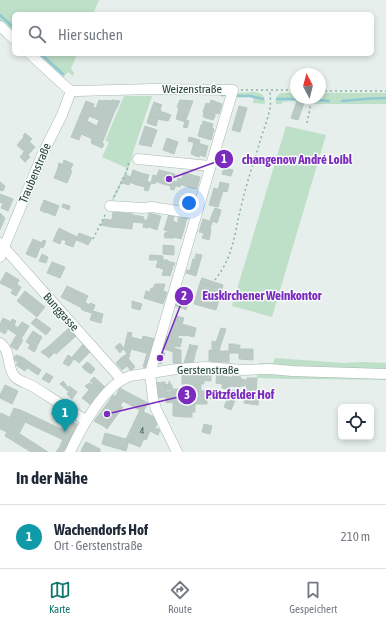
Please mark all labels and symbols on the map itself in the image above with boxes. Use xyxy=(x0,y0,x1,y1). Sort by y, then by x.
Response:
north arrow xyxy=(290,68,326,104)
street label: Weizenstraße xyxy=(162,82,222,96)
street label: Traubenstraße xyxy=(16,141,54,205)
callout: changenow André Loibl xyxy=(214,147,361,172)
text: 1 xyxy=(221,152,227,166)
text: changenow André Loibl xyxy=(242,152,353,167)
your location xyxy=(179,193,199,213)
callout: Euskirchener Weinkontor xyxy=(174,283,330,308)
text: Euskirchener Weinkontor xyxy=(202,288,323,303)
text: 2 xyxy=(181,289,187,303)
street label: Bunggasse xyxy=(40,290,82,334)
street label: Gerstenstraße xyxy=(177,363,239,377)
callout: Pützfelder Hof xyxy=(177,382,282,407)
text: Pützfelder Hof xyxy=(206,387,275,402)
text: 3 xyxy=(184,388,190,402)
pin: 1 xyxy=(52,399,78,432)
house number: 4 xyxy=(140,425,145,436)

